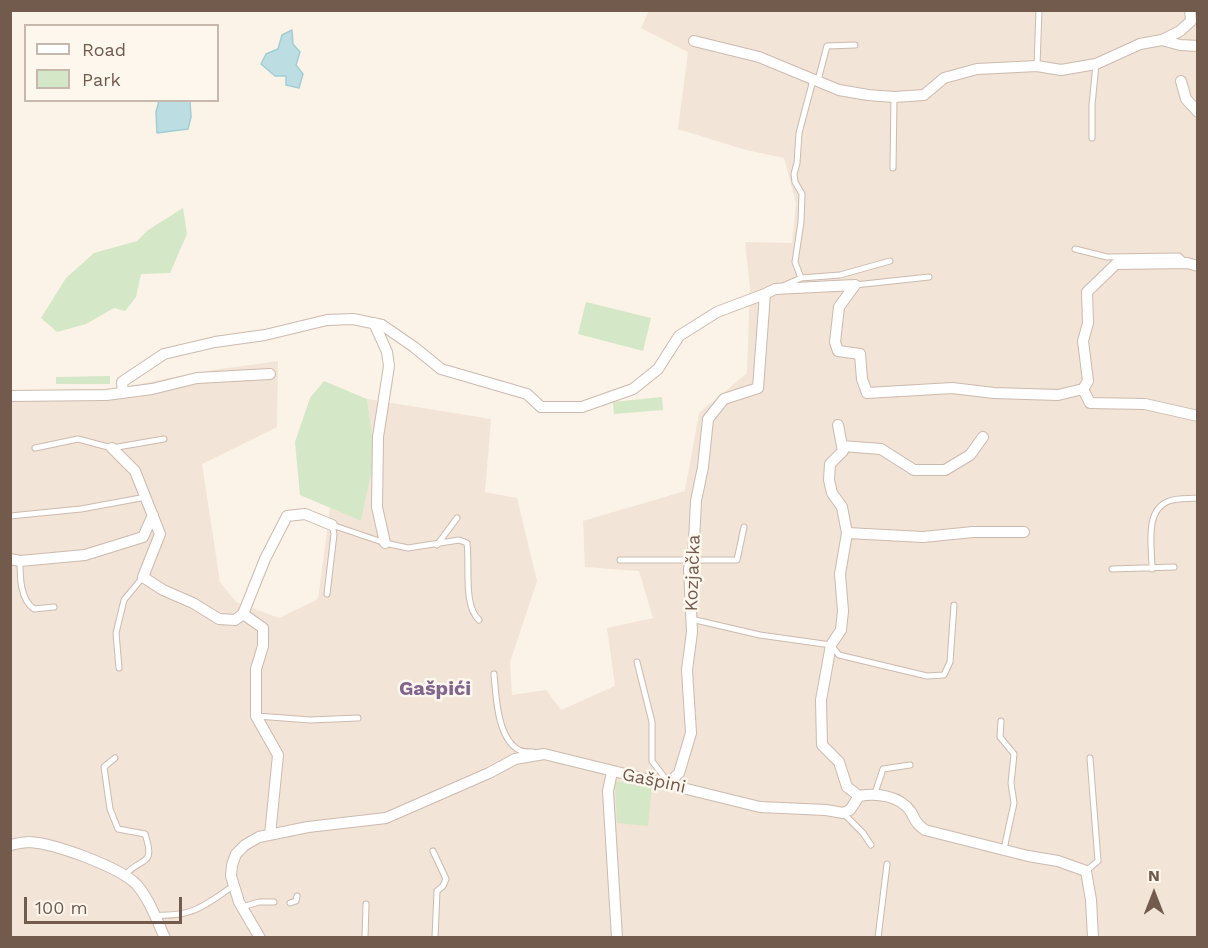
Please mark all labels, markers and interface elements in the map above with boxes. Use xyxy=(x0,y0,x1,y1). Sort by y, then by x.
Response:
legend xyxy=(24,24,219,102)
text: Road xyxy=(82,39,126,60)
text: Park xyxy=(82,69,121,90)
street label: Kozjačka xyxy=(681,534,705,612)
district label: Gašpići xyxy=(399,677,471,701)
street label: Gašpini xyxy=(620,764,688,798)
north arrow xyxy=(1124,864,1184,924)
text: N xyxy=(1148,866,1160,885)
scale bar xyxy=(27,885,184,923)
text: 100 m xyxy=(35,897,88,918)

